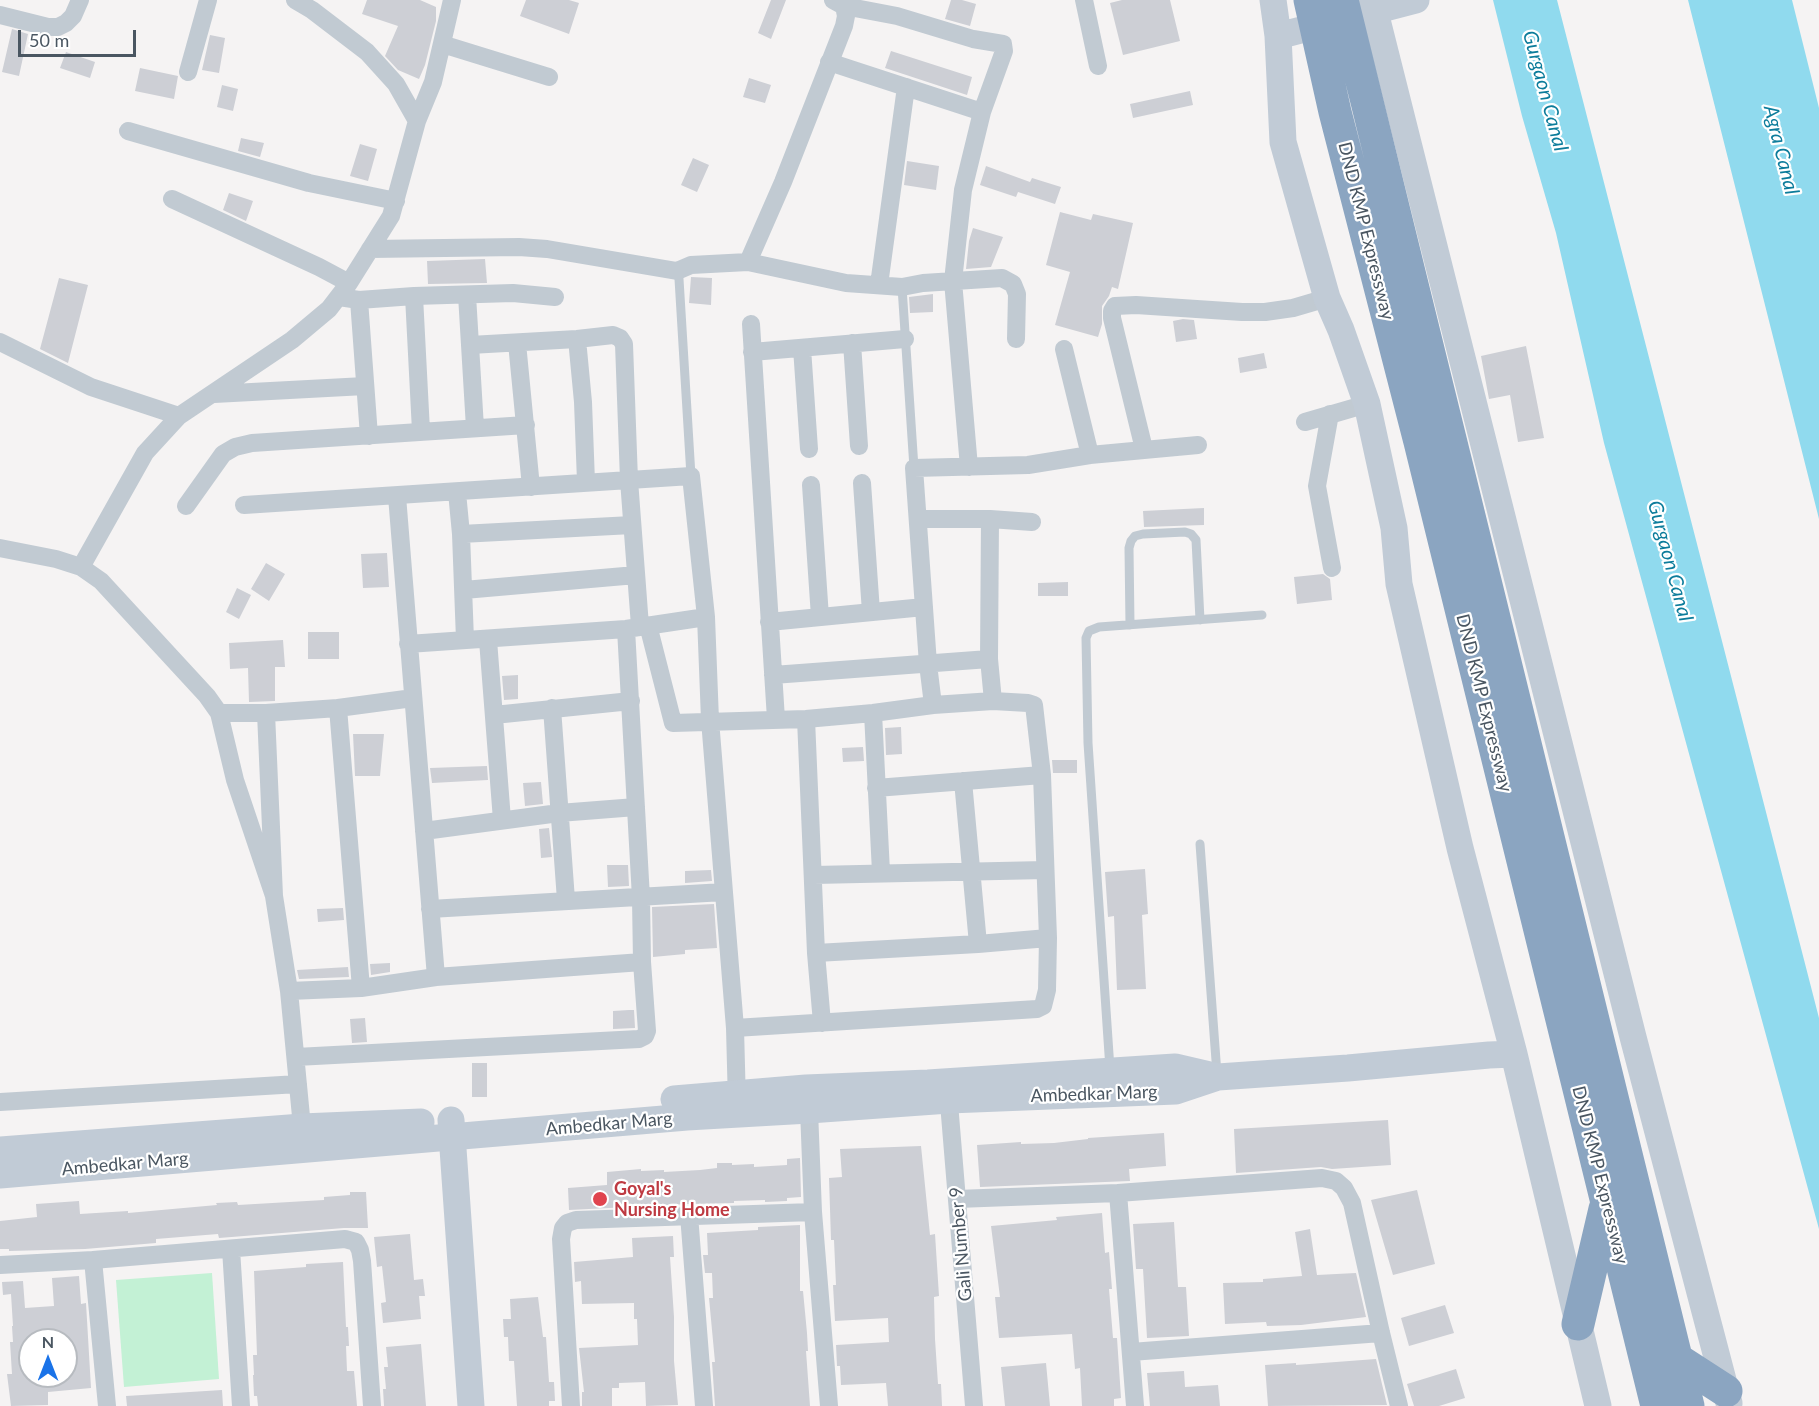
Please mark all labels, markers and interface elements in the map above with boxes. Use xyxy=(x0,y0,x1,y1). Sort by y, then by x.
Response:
scale bar xyxy=(21,18,140,56)
water label: Gurgaon Canal xyxy=(1517,28,1573,154)
text: 50 m xyxy=(29,29,69,51)
water label: Agra Canal xyxy=(1758,103,1804,197)
street label: DND KMP Expressway xyxy=(1333,140,1399,322)
water label: Gurgaon Canal xyxy=(1642,498,1698,624)
street label: DND KMP Expressway xyxy=(1451,612,1517,794)
street label: Ambedkar Marg xyxy=(1030,1081,1158,1107)
street label: DND KMP Expressway xyxy=(1567,1084,1633,1266)
street label: Ambedkar Marg xyxy=(545,1108,673,1140)
street label: Ambedkar Marg xyxy=(61,1148,189,1180)
place label: Goyal's Nursing Home xyxy=(614,1178,730,1220)
street label: Gali Number 9 xyxy=(945,1186,977,1302)
marker: Goyal's Nursing Home xyxy=(591,1190,609,1208)
north arrow xyxy=(18,1328,78,1388)
text: N xyxy=(42,1332,54,1351)

